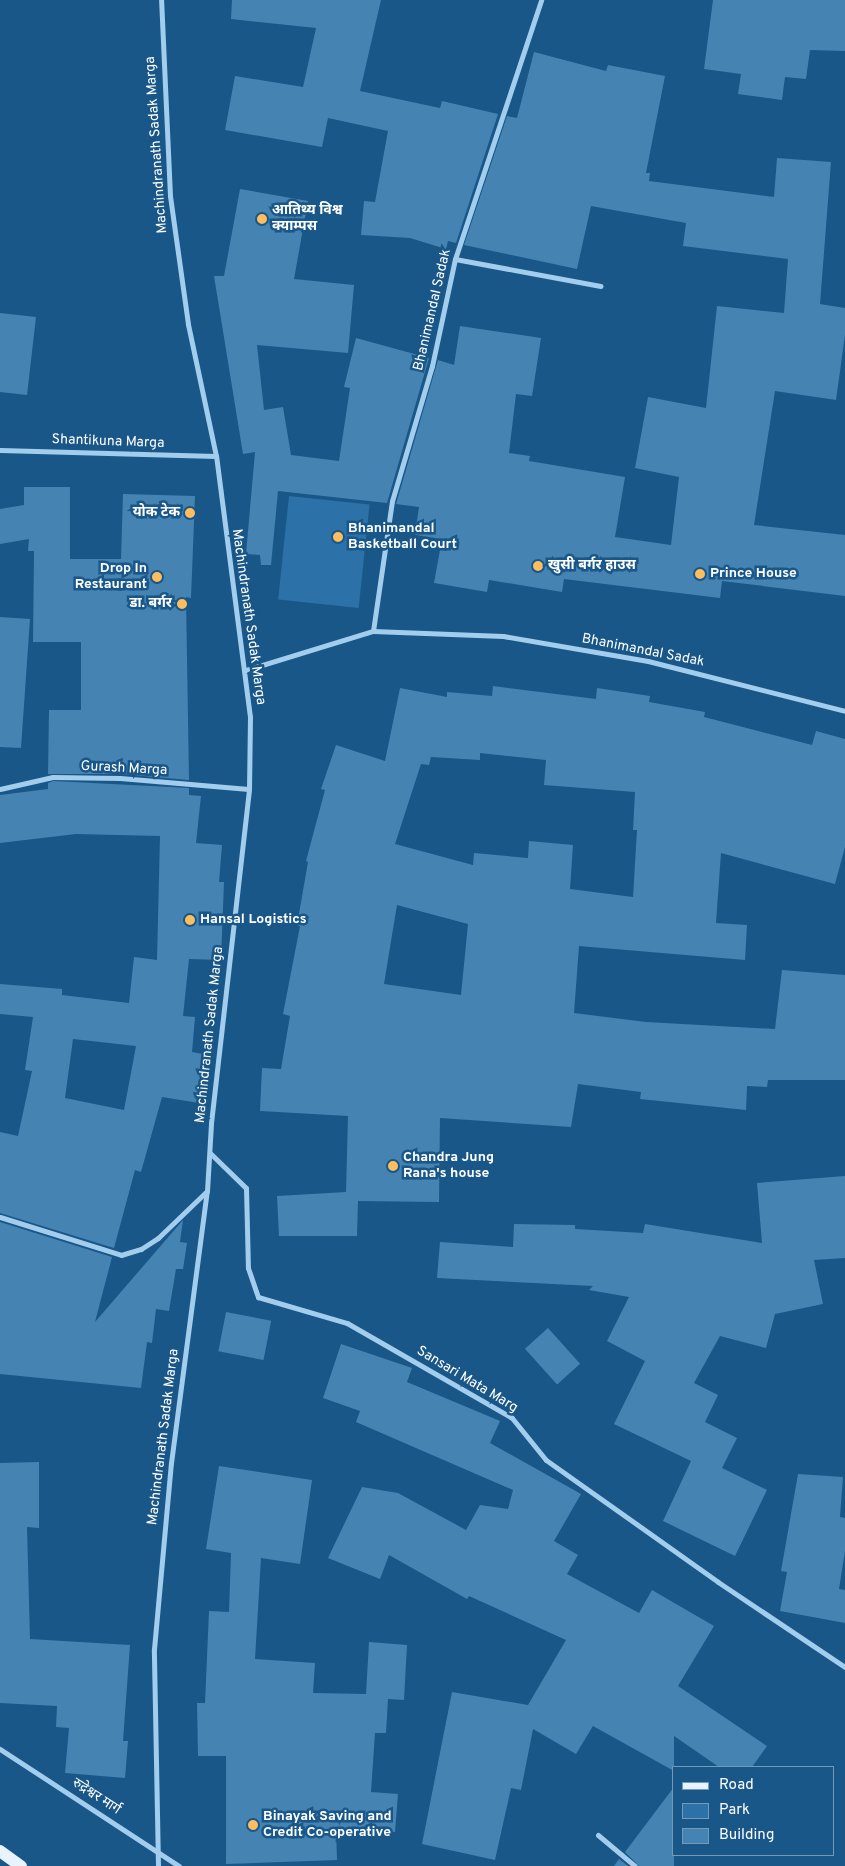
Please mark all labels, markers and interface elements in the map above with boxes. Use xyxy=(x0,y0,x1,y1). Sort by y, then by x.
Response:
street label: Machindranath Sadak Marga xyxy=(142,56,172,234)
place label: आतिथ्य विश्व क्याम्पस xyxy=(272,203,343,236)
marker: आतिथ्य विश्व क्याम्पस xyxy=(256,213,268,225)
street label: Bhanimandal Sadak xyxy=(411,247,455,373)
street label: Shantikuna Marga xyxy=(51,432,165,452)
place label: योक टेक xyxy=(133,505,180,521)
marker: योक टेक xyxy=(184,507,196,519)
place label: Bhanimandal Basketball Court xyxy=(348,521,457,554)
street label: Machindranath Sadak Marga xyxy=(227,528,269,706)
marker: Bhanimandal Basketball Court xyxy=(332,531,344,543)
place label: खुसी बर्गर हाउस xyxy=(548,558,636,574)
marker: खुसी बर्गर हाउस xyxy=(532,560,544,572)
place label: Drop In Restaurant xyxy=(75,561,147,594)
place label: Prince House xyxy=(710,566,797,582)
marker: Prince House xyxy=(694,568,706,580)
marker: Drop In Restaurant xyxy=(151,571,163,583)
place label: डा. बर्गर xyxy=(130,596,172,612)
marker: डा. बर्गर xyxy=(176,598,188,610)
street label: Bhanimandal Sadak xyxy=(580,631,706,671)
street label: Gurash Marga xyxy=(80,758,168,780)
place label: Hansal Logistics xyxy=(200,912,307,928)
marker: Hansal Logistics xyxy=(184,914,196,926)
street label: Machindranath Sadak Marga xyxy=(192,946,228,1124)
place label: Chandra Jung Rana's house xyxy=(403,1150,494,1182)
marker: Chandra Jung Rana's house xyxy=(387,1160,399,1172)
street label: Sansari Mata Marg xyxy=(413,1343,521,1417)
street label: Machindranath Sadak Marga xyxy=(145,1348,183,1526)
legend xyxy=(672,1766,835,1856)
street label: रुद्रेश्वर मार्ग xyxy=(69,1775,123,1819)
text: Road xyxy=(719,1776,754,1795)
text: Park xyxy=(719,1801,750,1820)
place label: Binayak Saving and Credit Co-operative xyxy=(263,1809,392,1841)
marker: Binayak Saving and Credit Co-operative xyxy=(247,1819,259,1831)
text: Building xyxy=(719,1826,774,1845)

